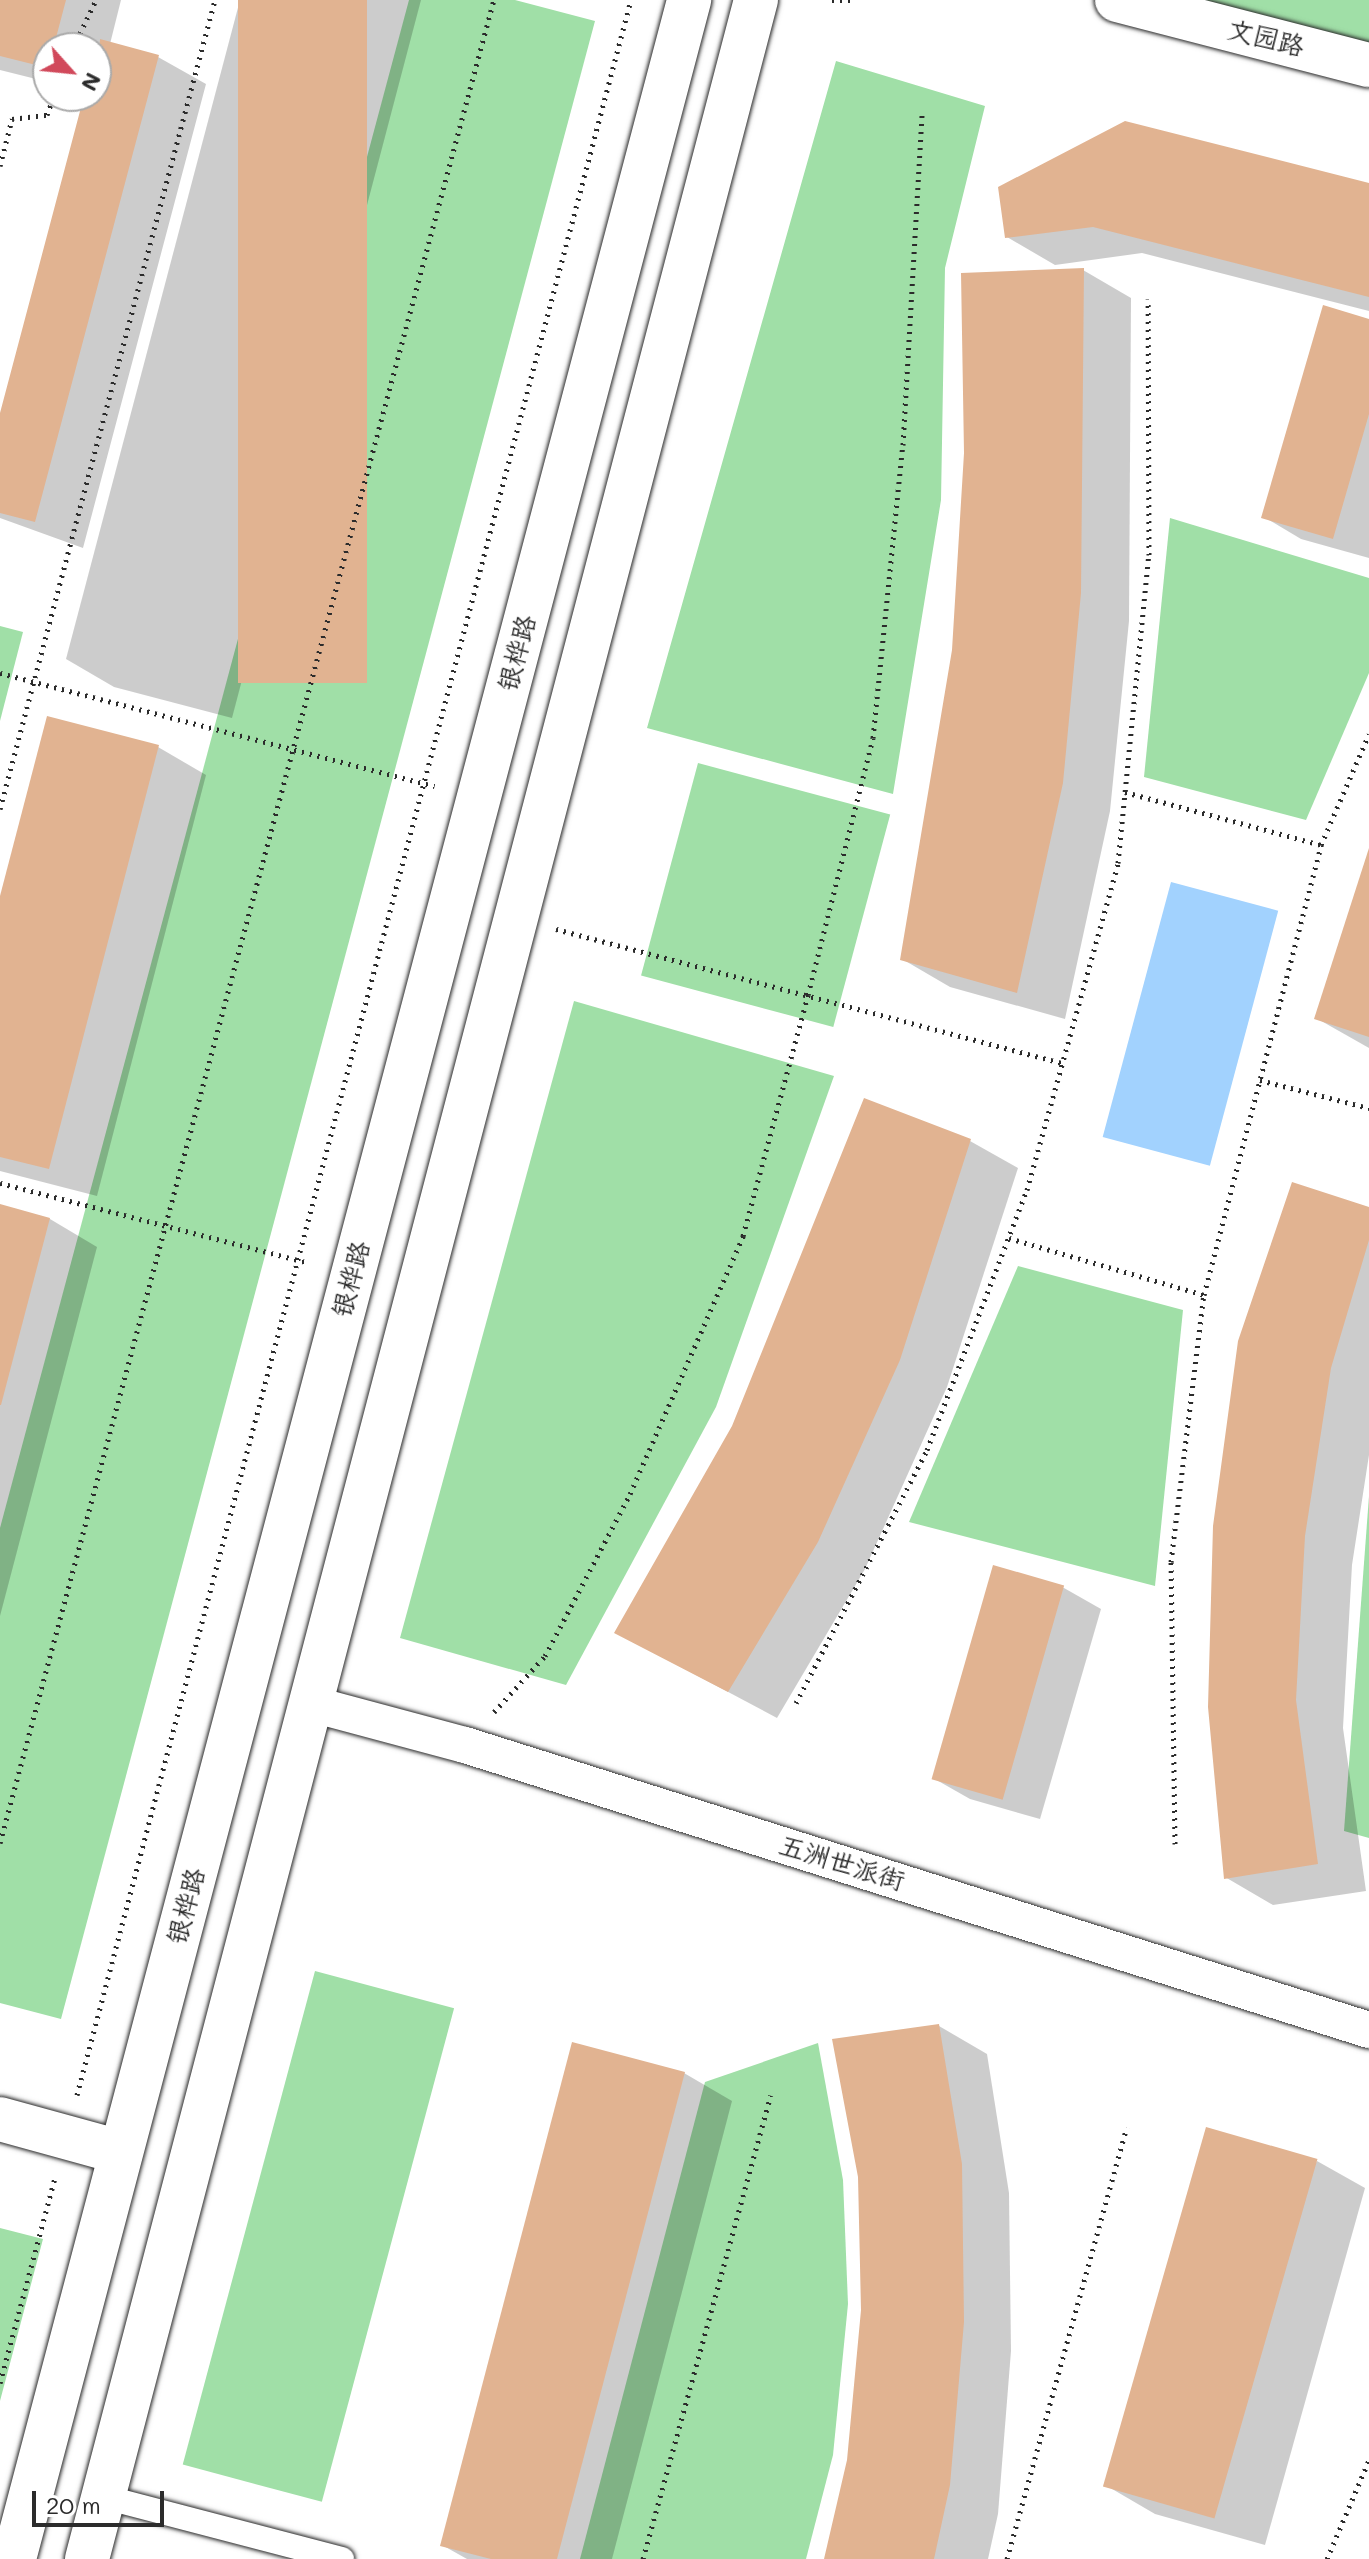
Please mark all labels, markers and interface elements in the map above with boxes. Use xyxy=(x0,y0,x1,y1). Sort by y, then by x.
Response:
street label: 文园路 xyxy=(1224,13,1308,63)
north arrow xyxy=(32,32,112,112)
text: N xyxy=(75,68,109,96)
street label: 银桦路 xyxy=(492,611,542,695)
street label: 银桦路 xyxy=(326,1237,376,1321)
street label: 五洲世派街 xyxy=(775,1829,909,1897)
street label: 银桦路 xyxy=(161,1864,211,1948)
scale bar xyxy=(36,2475,168,2525)
text: 20 m xyxy=(46,2489,101,2520)

